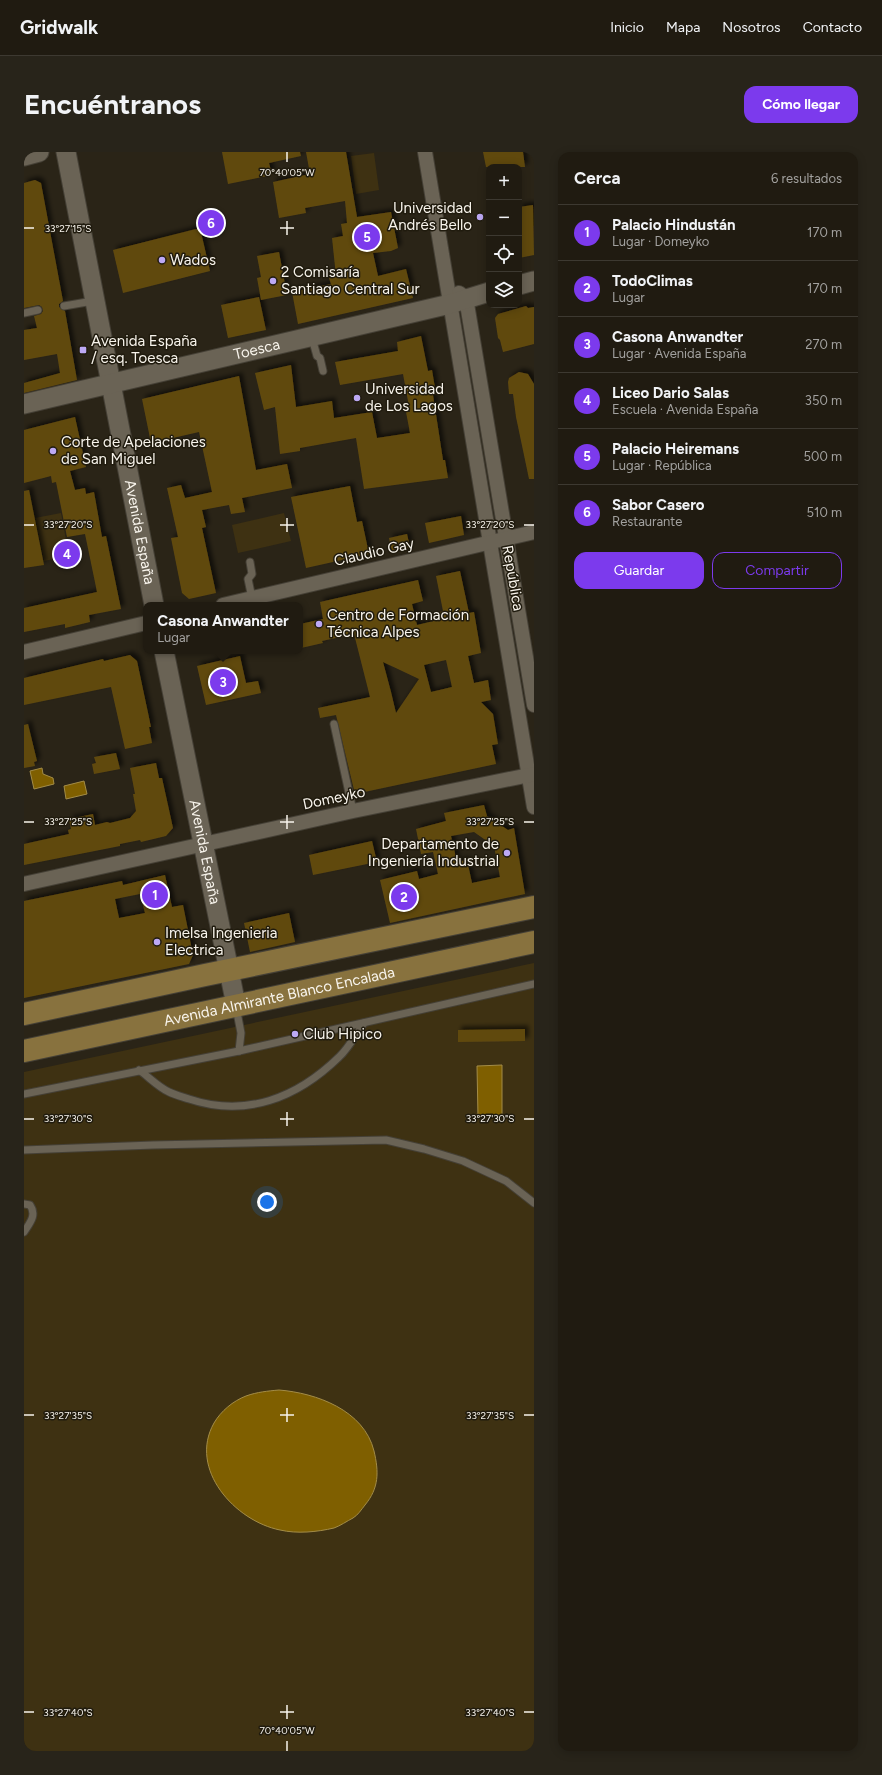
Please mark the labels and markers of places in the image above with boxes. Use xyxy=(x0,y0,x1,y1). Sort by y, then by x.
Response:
place label: Universidad Andrés Bello xyxy=(388,199,472,234)
pin: 6 xyxy=(198,208,224,238)
marker: Universidad Andrés Bello xyxy=(475,212,485,222)
pin: 5 xyxy=(354,222,380,252)
place label: Wados xyxy=(170,251,216,269)
marker: Wados xyxy=(157,255,167,265)
place label: 2 Comisaría Santiago Central Sur xyxy=(281,263,420,298)
marker: 2 Comisaría Santiago Central Sur xyxy=(268,276,278,286)
place label: Avenida España / esq. Toesca xyxy=(91,332,197,367)
marker: Avenida España / esq. Toesca xyxy=(78,345,88,355)
place label: Universidad de Los Lagos xyxy=(365,380,453,415)
marker: Universidad de Los Lagos xyxy=(352,393,362,403)
place label: Corte de Apelaciones de San Miguel xyxy=(61,433,206,468)
marker: Corte de Apelaciones de San Miguel xyxy=(48,446,58,456)
pin: 4 xyxy=(54,539,80,569)
place label: Centro de Formación Técnica Alpes xyxy=(327,606,469,641)
marker: Centro de Formación Técnica Alpes xyxy=(314,619,324,629)
pin: 3 xyxy=(210,667,236,697)
place label: Departamento de Ingeniería Industrial xyxy=(368,835,499,870)
marker: Departamento de Ingeniería Industrial xyxy=(502,848,512,858)
pin: 1 xyxy=(142,880,168,910)
pin: 2 xyxy=(391,882,417,912)
place label: Imelsa Ingenieria Electrica xyxy=(165,924,277,959)
marker: Imelsa Ingenieria Electrica xyxy=(152,937,162,947)
place label: Club Hipico xyxy=(303,1025,382,1043)
marker: Club Hipico xyxy=(290,1029,300,1039)

